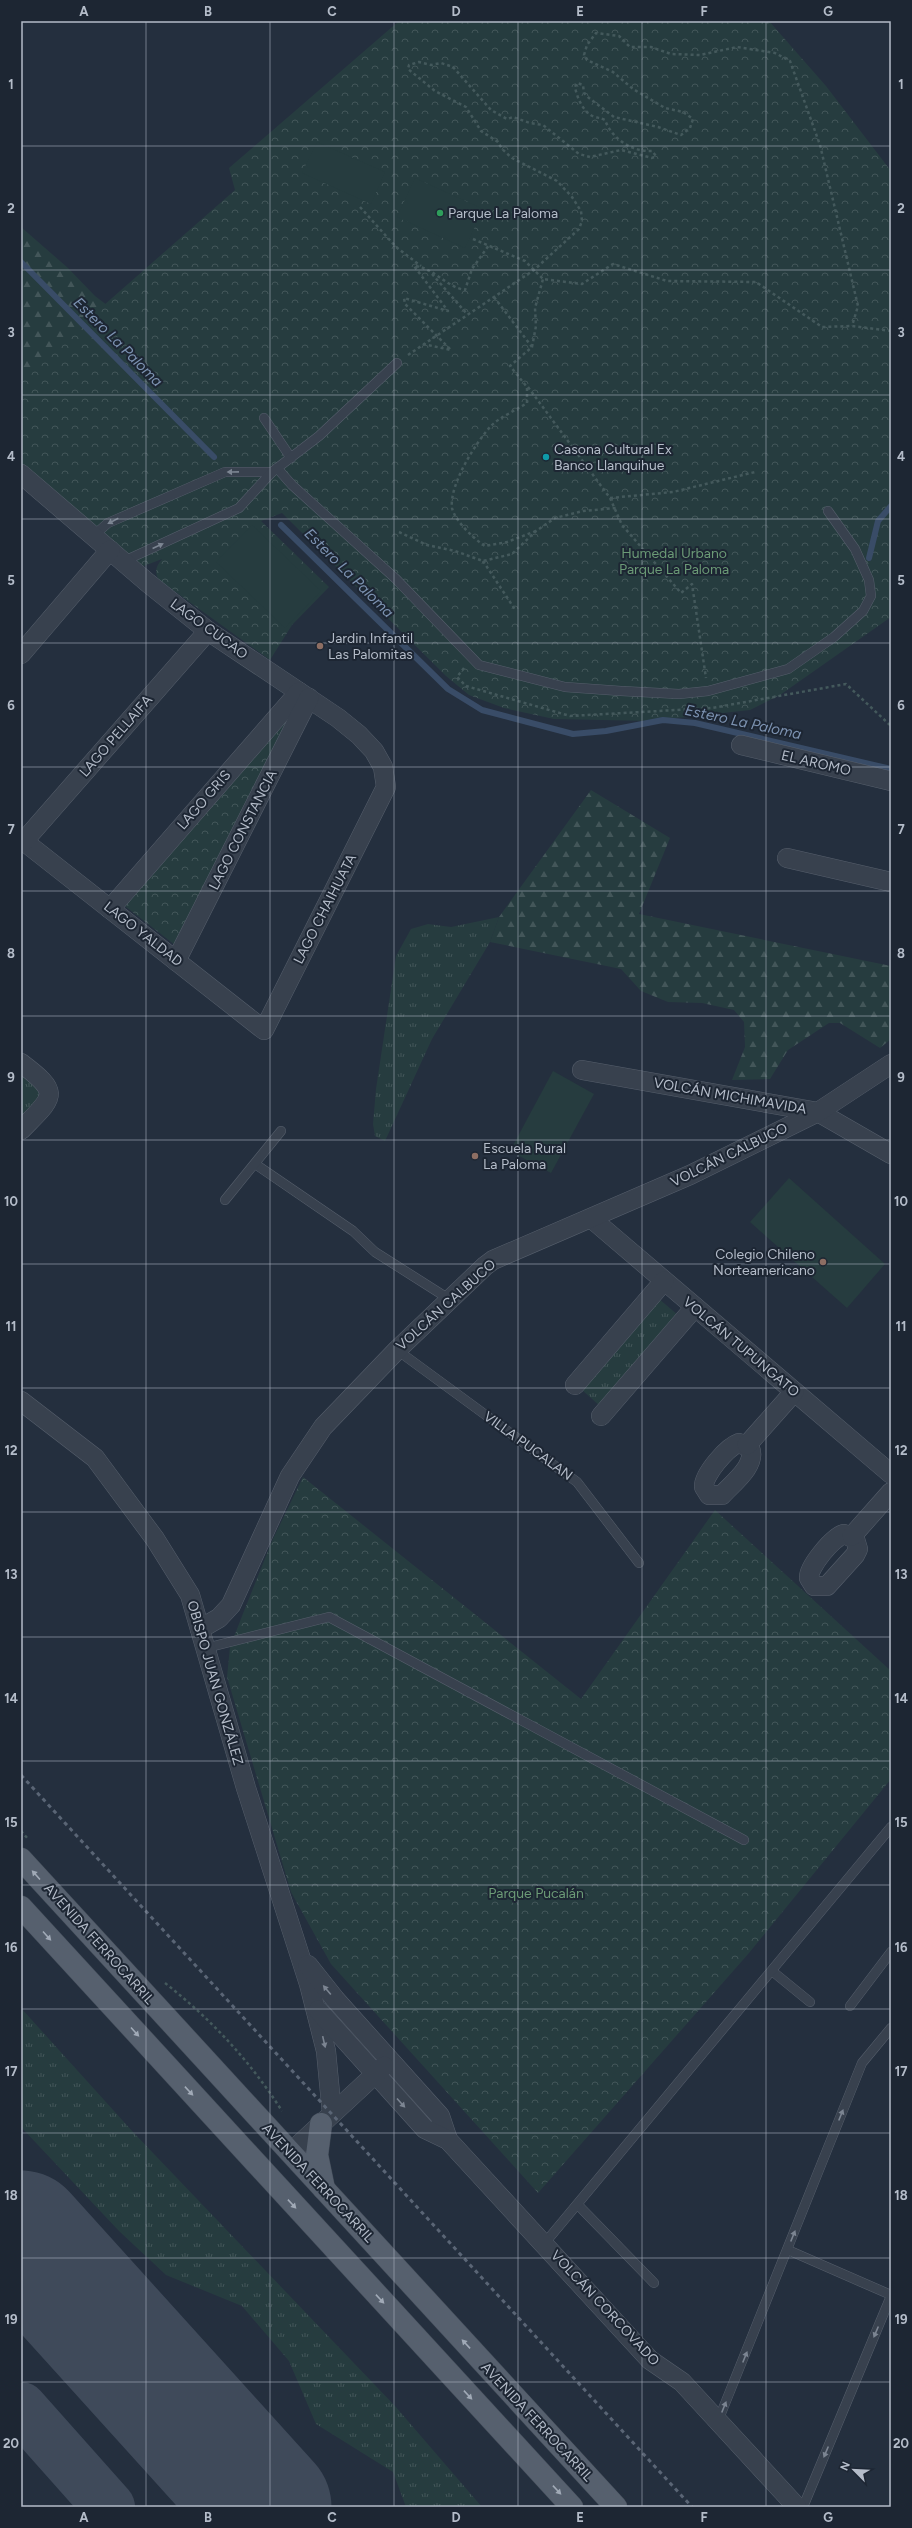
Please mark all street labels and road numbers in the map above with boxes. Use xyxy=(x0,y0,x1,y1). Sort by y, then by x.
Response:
street label: LAGO CUCAO xyxy=(167,595,251,663)
street label: LAGO PELLAIFA xyxy=(76,691,156,780)
street label: EL AROMO xyxy=(780,747,853,779)
street label: LAGO GRIS xyxy=(174,767,234,833)
street label: LAGO CONSTANCIA xyxy=(205,767,281,893)
street label: LAGO CHAIHUATA xyxy=(290,851,360,967)
street label: LAGO YALDAD xyxy=(100,898,186,970)
street label: VOLCÁN MICHIMAVIDA xyxy=(652,1074,808,1118)
street label: VOLCÁN CALBUCO xyxy=(668,1119,790,1191)
street label: VOLCÁN CALBUCO xyxy=(393,1256,499,1354)
street label: VOLCÁN TUPUNGATO xyxy=(679,1293,803,1401)
street label: VILLA PUCALAN xyxy=(480,1408,576,1484)
street label: OBISPO JUAN GONZÁLEZ xyxy=(183,1599,247,1767)
street label: AVENIDA FERROCARRIL xyxy=(40,1880,158,2008)
street label: AVENIDA FERROCARRIL xyxy=(258,2120,378,2247)
street label: VOLCÁN CORCOVADO xyxy=(547,2247,663,2369)
street label: AVENIDA FERROCARRIL xyxy=(477,2359,597,2486)

